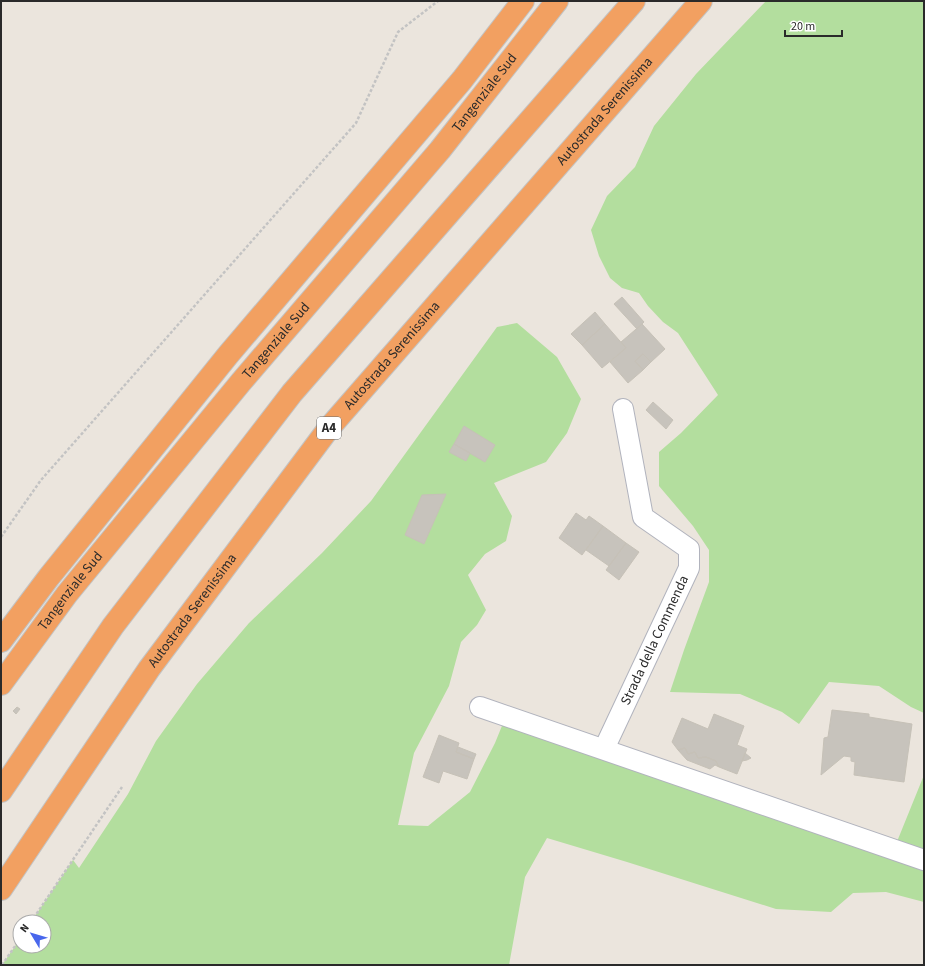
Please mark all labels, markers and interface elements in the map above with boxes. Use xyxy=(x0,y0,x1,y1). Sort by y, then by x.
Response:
scale bar xyxy=(785,12,842,38)
text: 20 m xyxy=(791,18,815,35)
street label: Tangenziale Sud xyxy=(447,49,522,137)
street label: Autostrada Serenissima xyxy=(552,53,658,170)
street label: Autostrada Serenissima xyxy=(339,297,445,414)
street label: Tangenziale Sud xyxy=(238,298,315,384)
road number: A4 xyxy=(317,417,341,439)
street label: Tangenziale Sud xyxy=(33,547,108,635)
street label: Autostrada Serenissima xyxy=(143,549,242,672)
street label: Strada della Commenda xyxy=(616,572,694,709)
north arrow xyxy=(12,914,52,954)
text: N xyxy=(16,921,33,936)

